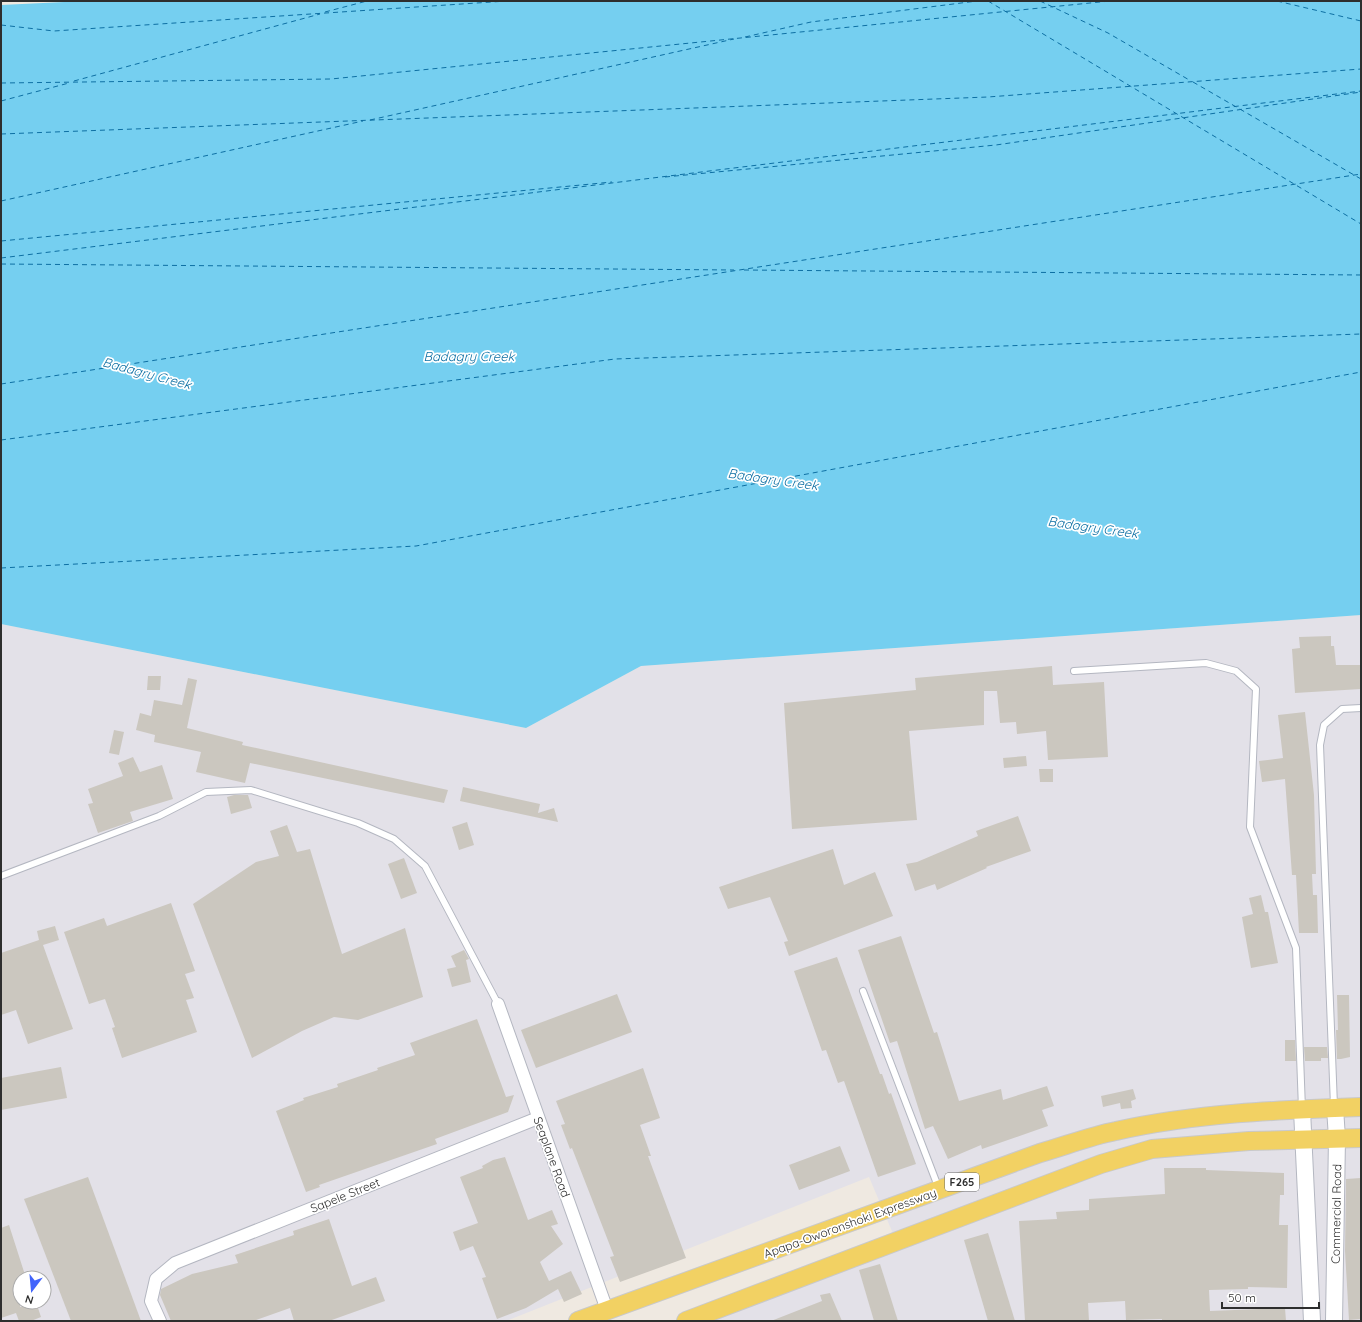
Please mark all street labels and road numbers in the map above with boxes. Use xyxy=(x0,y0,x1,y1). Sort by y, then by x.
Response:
street label: Seaplane Road xyxy=(530,1115,574,1199)
street label: Commercial Road xyxy=(1328,1164,1344,1264)
road number: F265 xyxy=(945,1173,979,1191)
street label: Sapele Street xyxy=(308,1174,382,1216)
street label: Apapa-Oworonshoki Expressway xyxy=(761,1185,939,1261)

